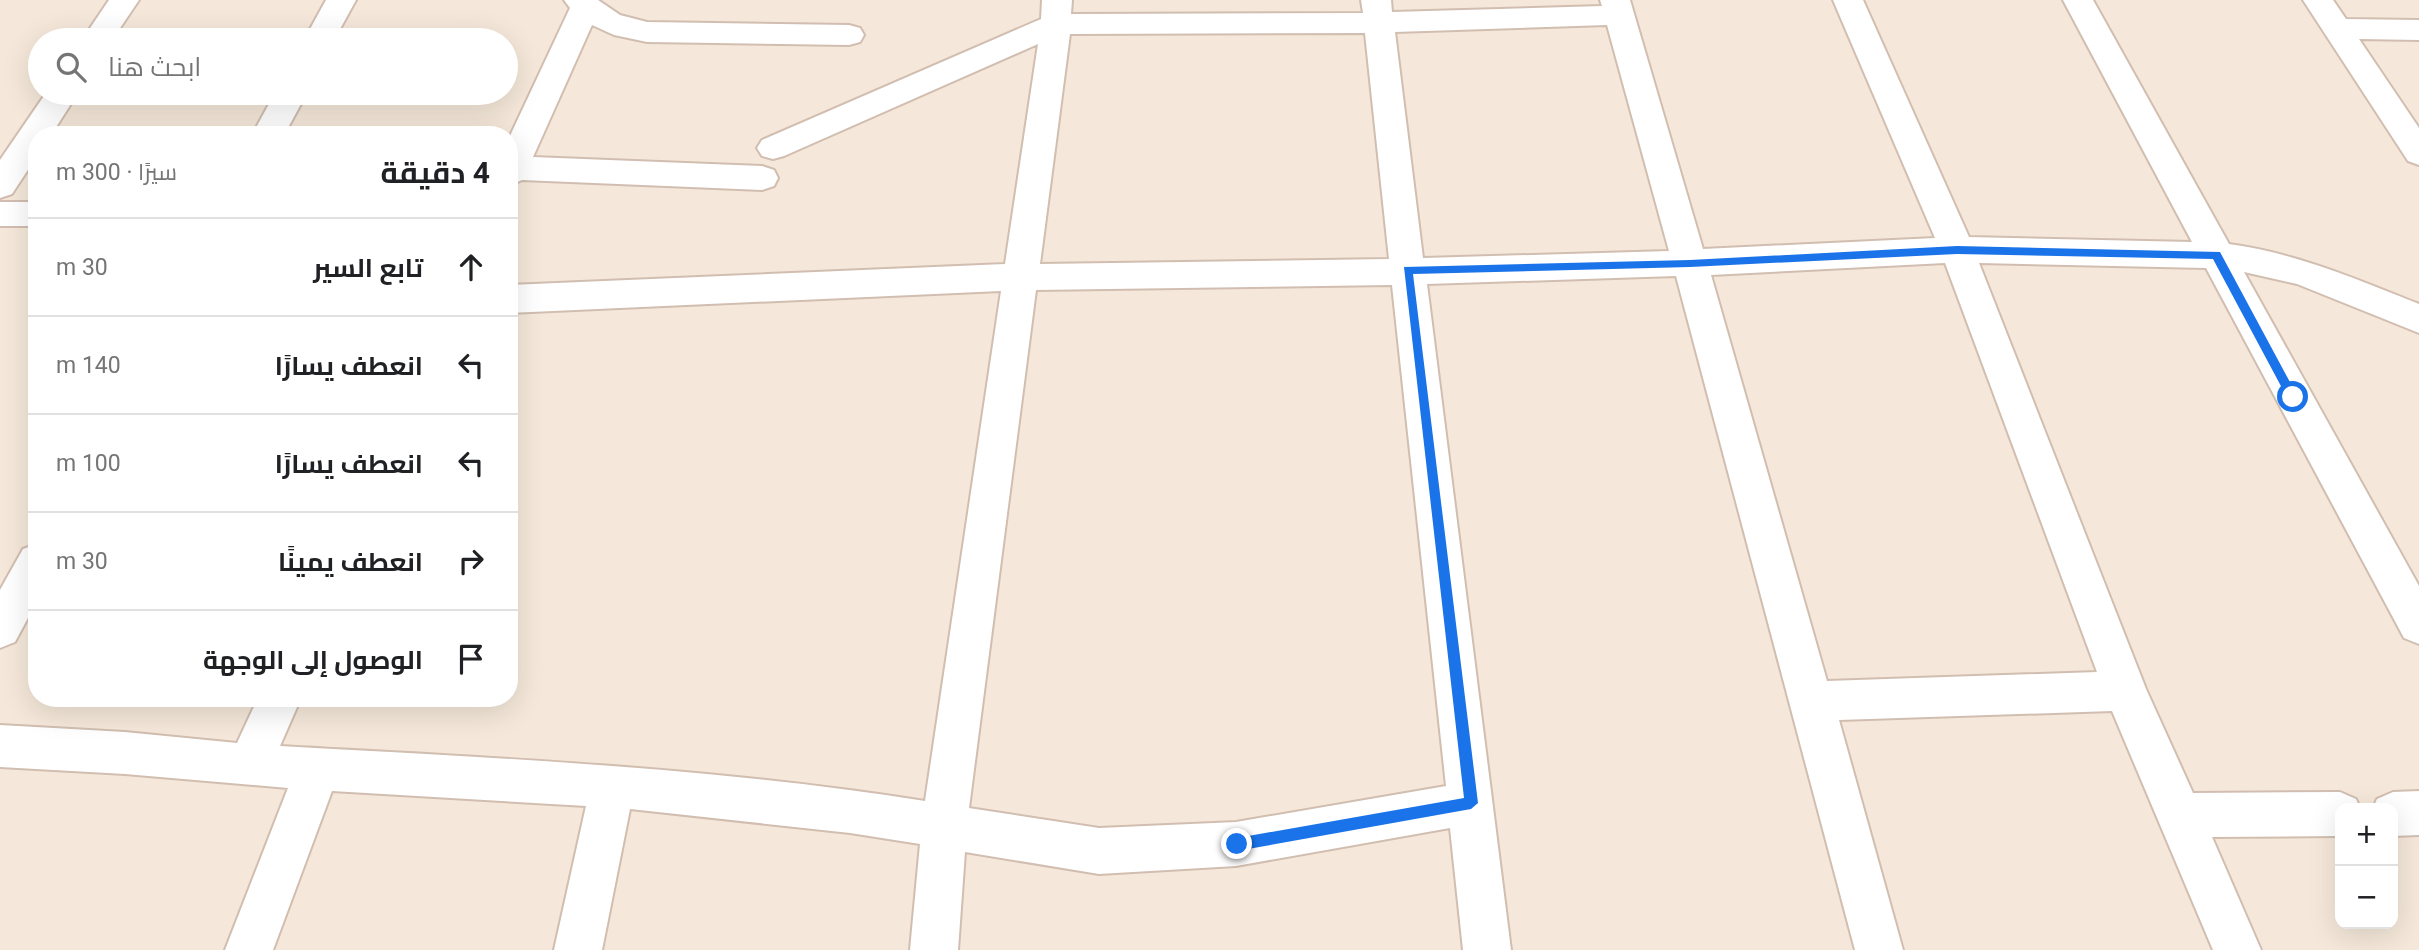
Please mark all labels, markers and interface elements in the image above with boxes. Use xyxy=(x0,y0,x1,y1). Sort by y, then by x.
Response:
search box xyxy=(28,28,518,105)
icon: search xyxy=(52,48,90,86)
text: ابحث هنا xyxy=(108,52,201,82)
text: 4 دقيقة xyxy=(381,155,490,190)
text: سيرًا · 300 m xyxy=(56,159,177,186)
icon: ahead xyxy=(452,248,490,286)
text: تابع السير xyxy=(313,253,423,283)
text: 30 m xyxy=(56,254,108,281)
icon: left xyxy=(452,346,490,384)
text: انعطف يسارًا xyxy=(275,351,423,381)
text: 140 m xyxy=(56,352,121,379)
route start xyxy=(2277,381,2308,412)
icon: left xyxy=(452,444,490,482)
text: انعطف يسارًا xyxy=(275,449,423,479)
text: 100 m xyxy=(56,450,121,477)
icon: right xyxy=(452,542,490,580)
text: انعطف يمينًا xyxy=(278,547,423,577)
text: 30 m xyxy=(56,548,108,575)
icon: arrive xyxy=(452,640,490,678)
text: الوصول إلى الوجهة xyxy=(203,645,423,675)
map controls xyxy=(2335,803,2398,929)
button: + xyxy=(2335,803,2398,866)
route end xyxy=(1221,828,1252,859)
button: − xyxy=(2335,866,2398,929)

